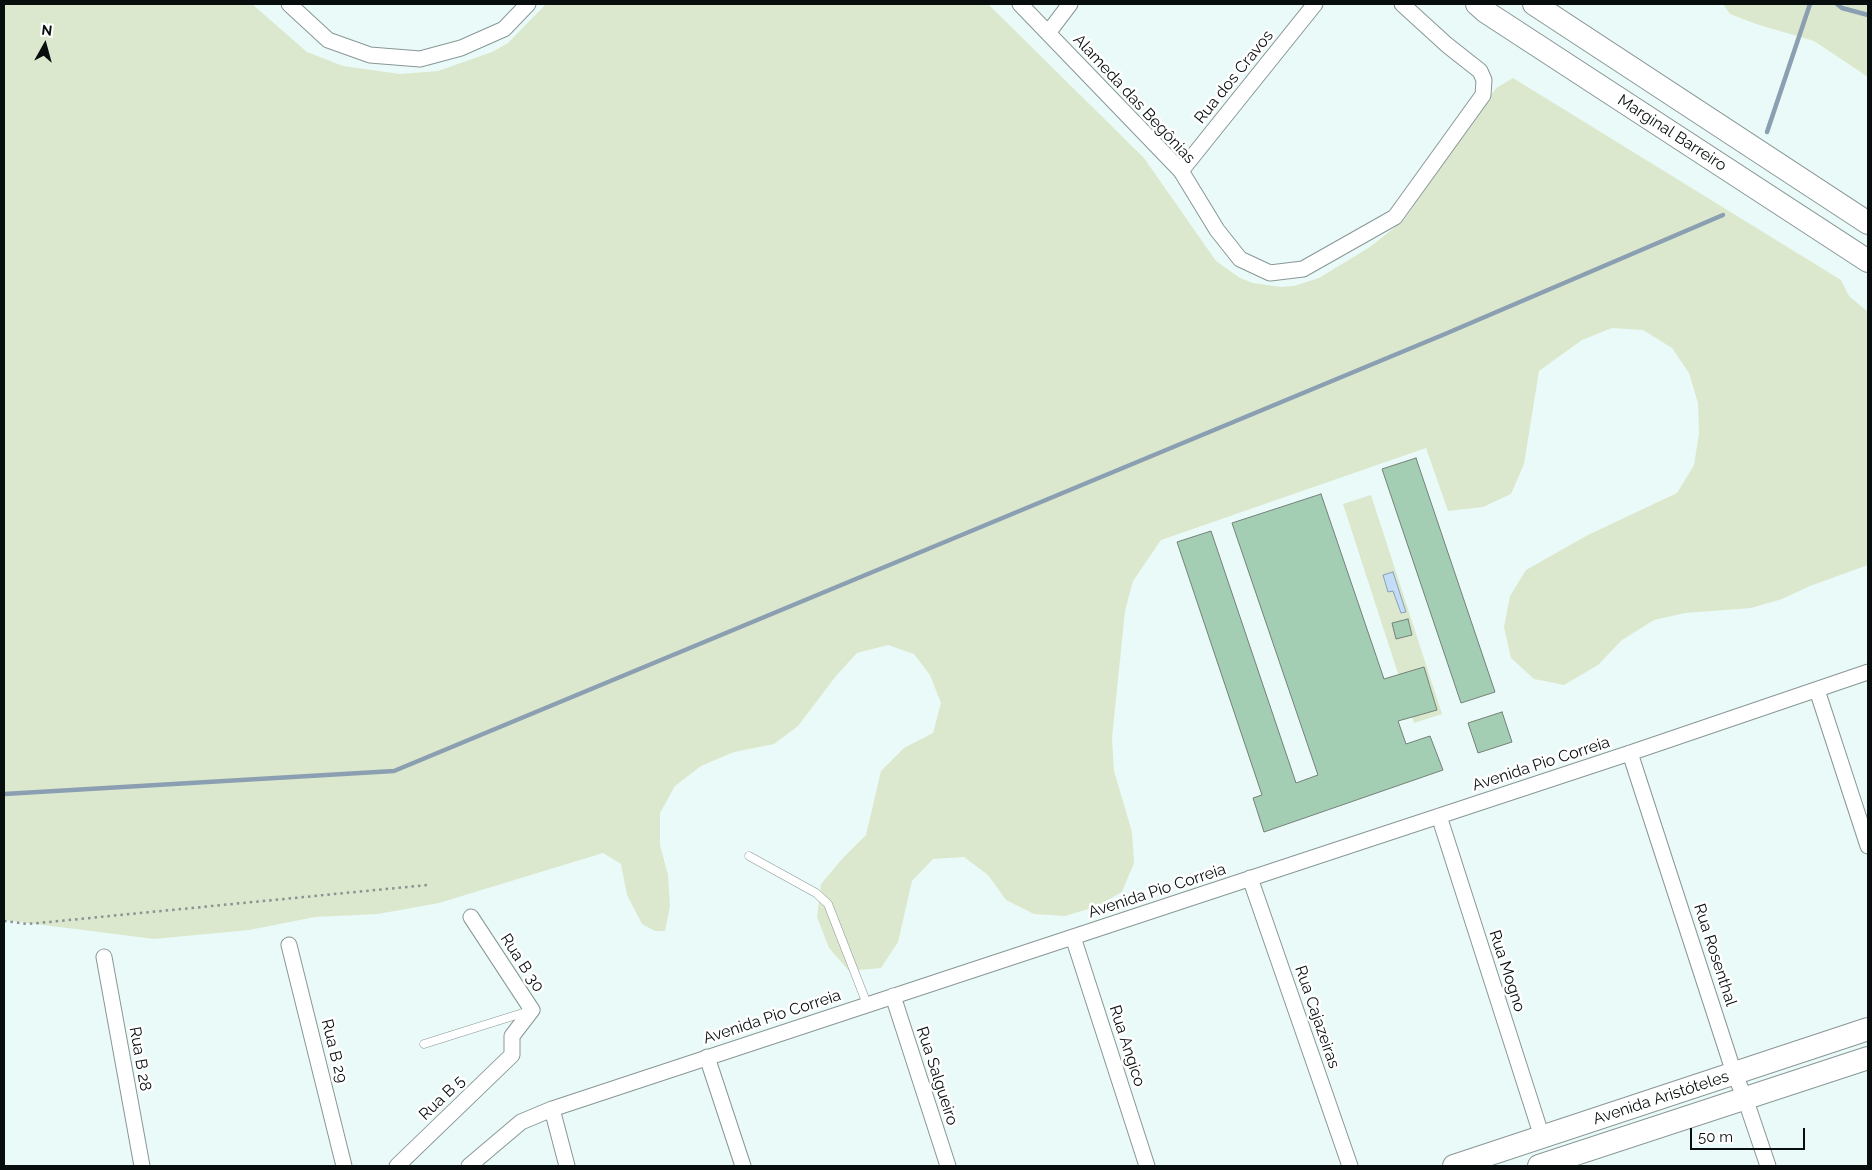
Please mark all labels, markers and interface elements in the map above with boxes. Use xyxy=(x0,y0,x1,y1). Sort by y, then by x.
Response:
north arrow xyxy=(20,20,70,70)
text: N xyxy=(41,22,53,39)
street label: Rua dos Cravos xyxy=(1191,26,1277,128)
street label: Alameda das Begônias xyxy=(1069,30,1199,168)
street label: Marginal Barreiro xyxy=(1614,91,1730,175)
street label: Avenida Pio Correia xyxy=(1470,733,1612,795)
street label: Avenida Pio Correia xyxy=(1086,860,1228,922)
street label: Rua Rosenthal xyxy=(1689,901,1741,1009)
street label: Rua Mogno xyxy=(1485,928,1529,1014)
street label: Rua B 30 xyxy=(496,930,548,996)
street label: Rua Cajazeiras xyxy=(1290,963,1344,1071)
street label: Avenida Pio Correia xyxy=(701,986,843,1048)
street label: Rua Angico xyxy=(1105,1003,1149,1089)
street label: Rua B 29 xyxy=(317,1017,351,1085)
street label: Rua Salgueiro xyxy=(912,1024,962,1128)
street label: Rua B 28 xyxy=(125,1025,155,1093)
street label: Avenida Aristóteles xyxy=(1591,1067,1731,1129)
street label: Rua B 5 xyxy=(415,1072,469,1124)
scale bar xyxy=(1692,1118,1807,1150)
text: 50 m xyxy=(1698,1128,1733,1146)

